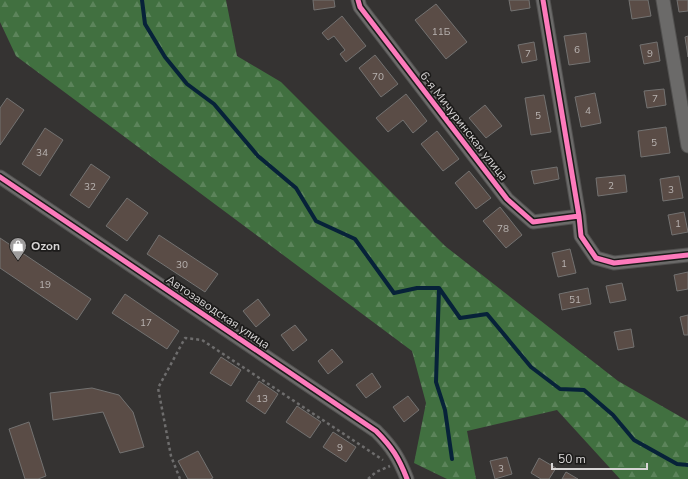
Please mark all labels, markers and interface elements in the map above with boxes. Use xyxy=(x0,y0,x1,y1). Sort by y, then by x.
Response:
house number: 11Б xyxy=(432,25,451,39)
house number: 6 xyxy=(574,43,580,57)
house number: 7 xyxy=(525,47,531,61)
house number: 9 xyxy=(647,47,653,61)
street label: 6-я Мичуринская улица xyxy=(416,68,512,184)
house number: 70 xyxy=(372,70,384,84)
house number: 7 xyxy=(652,92,658,106)
house number: 4 xyxy=(585,104,591,118)
house number: 5 xyxy=(535,109,541,123)
house number: 5 xyxy=(651,136,657,150)
house number: 34 xyxy=(36,146,48,160)
house number: 2 xyxy=(608,179,614,193)
house number: 32 xyxy=(84,180,96,194)
house number: 3 xyxy=(668,183,674,197)
house number: 1 xyxy=(675,217,681,231)
house number: 78 xyxy=(497,222,509,236)
shop icon: Ozon xyxy=(8,236,28,261)
place label: Ozon xyxy=(31,238,60,254)
house number: 1 xyxy=(561,257,567,271)
house number: 30 xyxy=(176,258,188,272)
street label: Автозаводская улица xyxy=(163,271,273,353)
house number: 19 xyxy=(39,278,51,292)
house number: 51 xyxy=(569,293,581,307)
house number: 17 xyxy=(140,316,152,330)
house number: 13 xyxy=(256,392,268,406)
house number: 9 xyxy=(337,441,343,455)
scale bar xyxy=(552,445,647,471)
text: 50 m xyxy=(558,451,586,467)
house number: 3 xyxy=(498,462,504,476)

